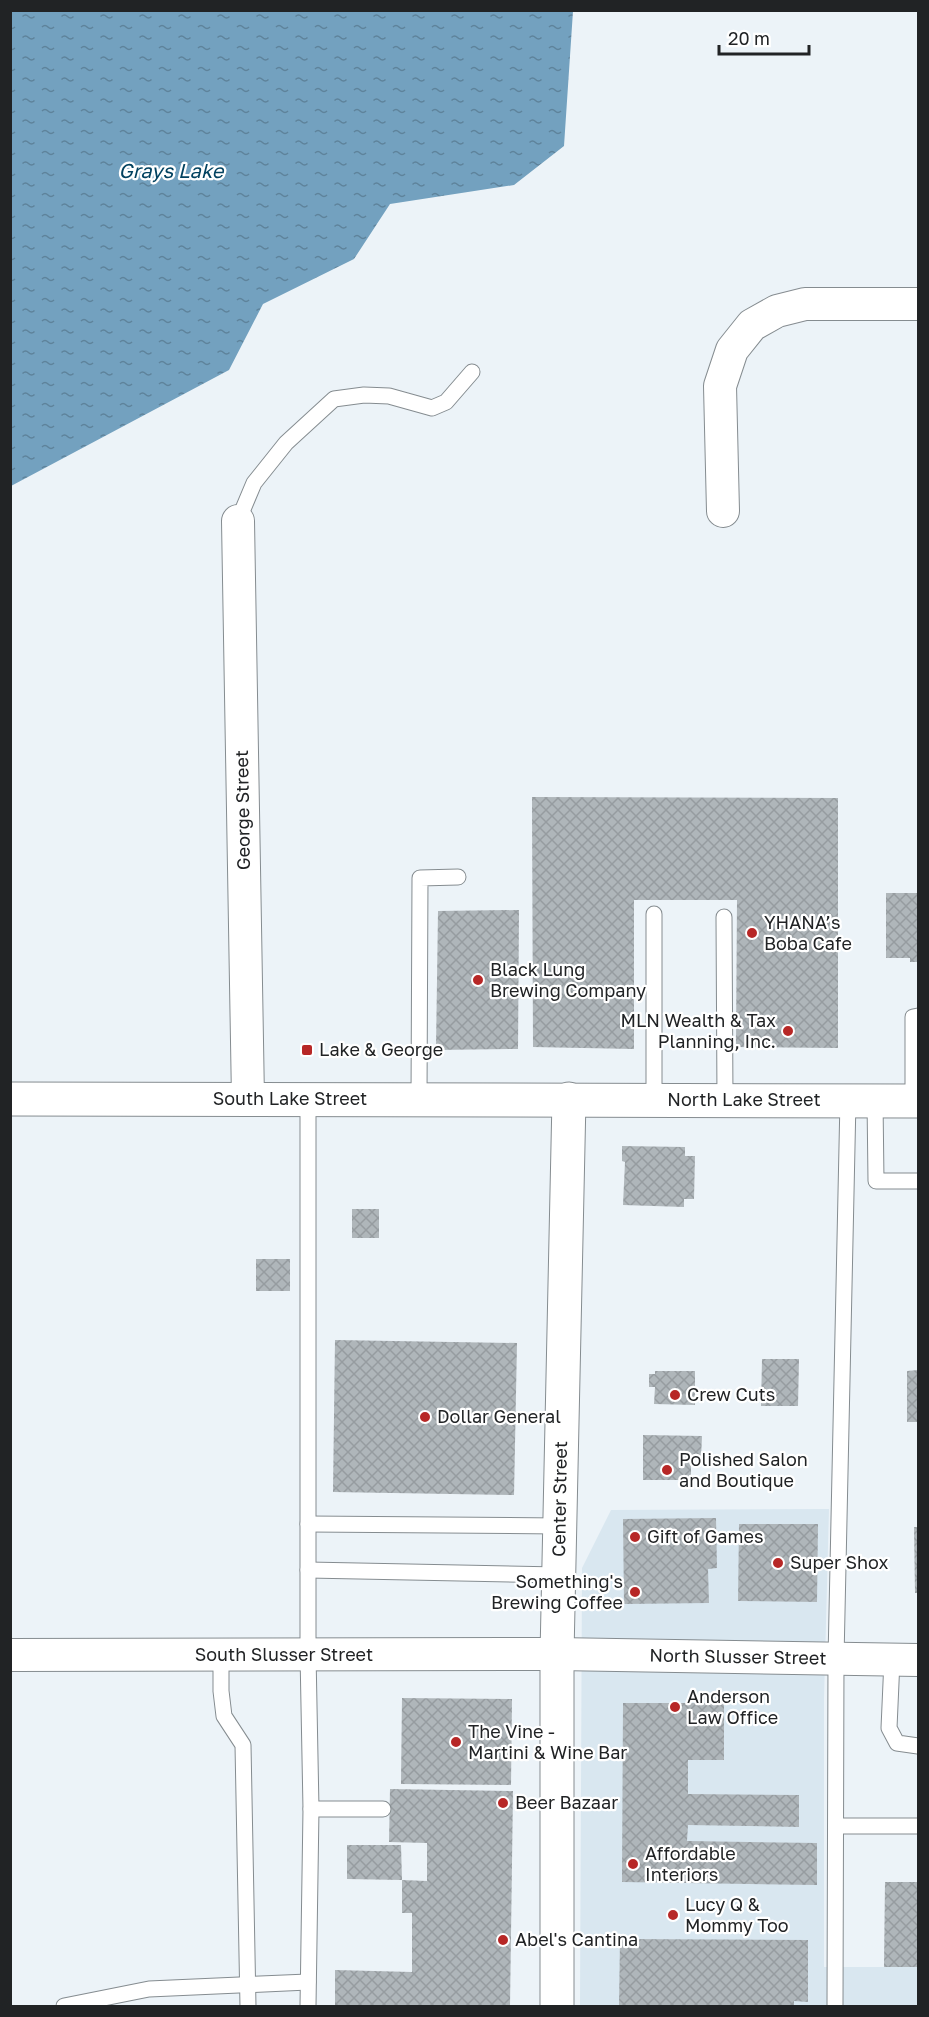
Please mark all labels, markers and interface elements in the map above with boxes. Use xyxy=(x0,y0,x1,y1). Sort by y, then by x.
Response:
scale bar xyxy=(719,18,809,56)
text: 20 m xyxy=(728,27,770,49)
water label: Grays Lake xyxy=(119,158,225,183)
street label: George Street xyxy=(230,750,254,870)
place label: YHANA’s Boba Cafe xyxy=(764,911,852,954)
marker: YHANA’s Boba Cafe xyxy=(745,926,759,940)
place label: Black Lung Brewing Company xyxy=(490,958,646,1001)
marker: Black Lung Brewing Company xyxy=(471,973,485,987)
place label: MLN Wealth & Tax Planning, Inc. xyxy=(621,1009,776,1052)
marker: MLN Wealth & Tax Planning, Inc. xyxy=(781,1024,795,1038)
place label: Lake & George xyxy=(319,1038,443,1060)
marker: Lake & George xyxy=(300,1043,314,1057)
street label: South Lake Street xyxy=(213,1087,367,1109)
street label: North Lake Street xyxy=(667,1088,821,1110)
place label: Crew Cuts xyxy=(687,1383,775,1405)
marker: Crew Cuts xyxy=(668,1388,682,1402)
place label: Dollar General xyxy=(437,1405,561,1427)
marker: Dollar General xyxy=(418,1410,432,1424)
street label: Center Street xyxy=(547,1441,571,1557)
place label: Polished Salon and Boutique xyxy=(679,1448,808,1491)
marker: Polished Salon and Boutique xyxy=(660,1463,674,1477)
place label: Gift of Games xyxy=(647,1525,763,1547)
marker: Gift of Games xyxy=(628,1530,642,1544)
place label: Super Shox xyxy=(790,1551,888,1573)
marker: Super Shox xyxy=(771,1556,785,1570)
place label: Something's Brewing Coffee xyxy=(491,1570,623,1613)
marker: Something's Brewing Coffee xyxy=(628,1585,642,1599)
street label: South Slusser Street xyxy=(195,1643,373,1665)
street label: North Slusser Street xyxy=(649,1643,827,1669)
place label: Anderson Law Office xyxy=(687,1685,778,1728)
marker: Anderson Law Office xyxy=(668,1700,682,1714)
place label: The Vine - Martini & Wine Bar xyxy=(468,1720,627,1763)
marker: The Vine - Martini & Wine Bar xyxy=(449,1735,463,1749)
place label: Beer Bazaar xyxy=(515,1791,618,1813)
marker: Beer Bazaar xyxy=(496,1796,510,1810)
place label: Affordable Interiors xyxy=(645,1842,736,1885)
marker: Affordable Interiors xyxy=(626,1857,640,1871)
place label: Lucy Q & Mommy Too xyxy=(685,1893,789,1936)
marker: Lucy Q & Mommy Too xyxy=(666,1908,680,1922)
place label: Abel's Cantina xyxy=(515,1928,638,1950)
marker: Abel's Cantina xyxy=(496,1933,510,1947)

